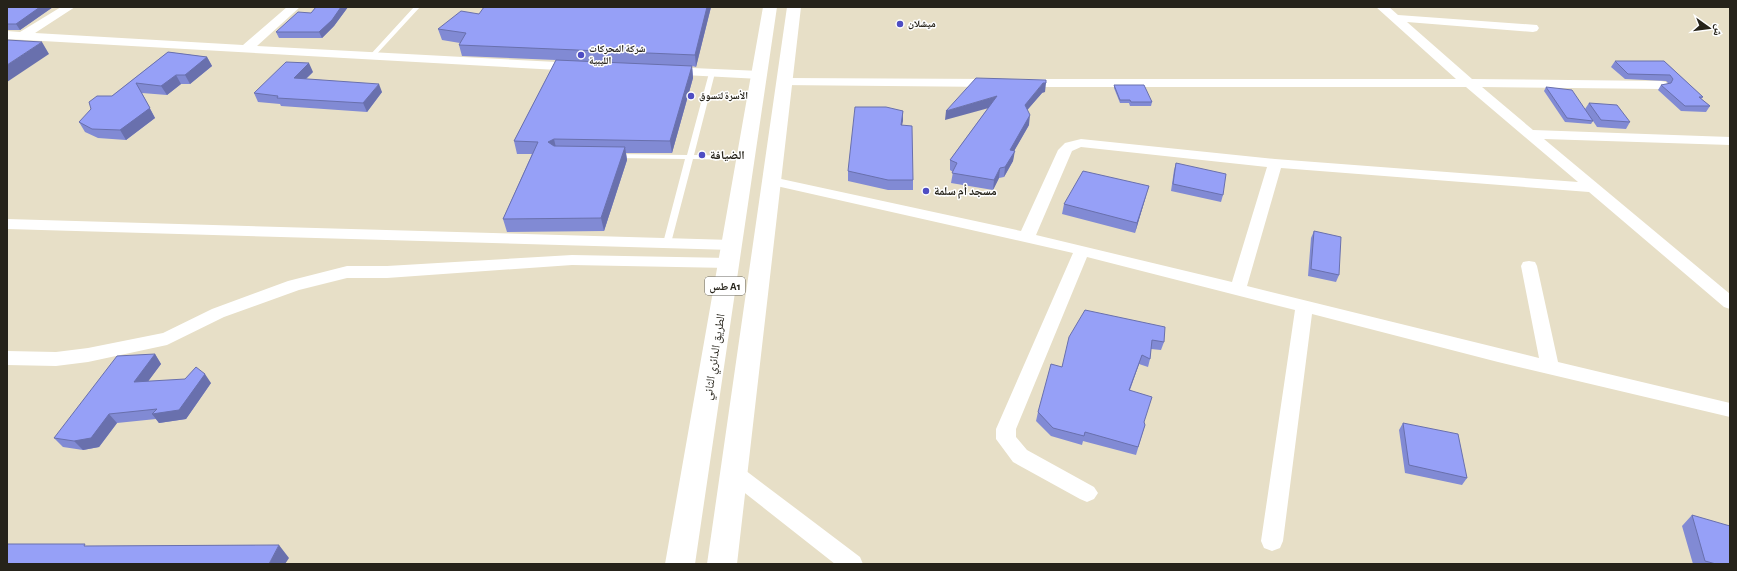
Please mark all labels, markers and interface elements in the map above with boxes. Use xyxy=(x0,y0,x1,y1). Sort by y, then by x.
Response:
north arrow xyxy=(1689,8,1729,48)
marker: ميشلان xyxy=(895,19,905,29)
place label: ميشلان xyxy=(908,19,936,30)
text: ش xyxy=(1709,23,1725,38)
place label: شركة المحركات الليبية xyxy=(589,44,646,66)
marker: شركة المحركات الليبية xyxy=(576,50,586,60)
place label: الأسرة لتسوق xyxy=(699,90,748,102)
marker: الأسرة لتسوق xyxy=(686,91,696,101)
place label: الضيافة xyxy=(710,149,745,162)
marker: الضيافة xyxy=(697,150,707,160)
place label: مسجد أم سلمة xyxy=(934,184,997,199)
marker: مسجد أم سلمة xyxy=(921,186,931,196)
road number: طس A1 xyxy=(705,277,745,295)
street label: الطريق الدائري الثاني xyxy=(701,313,731,402)

